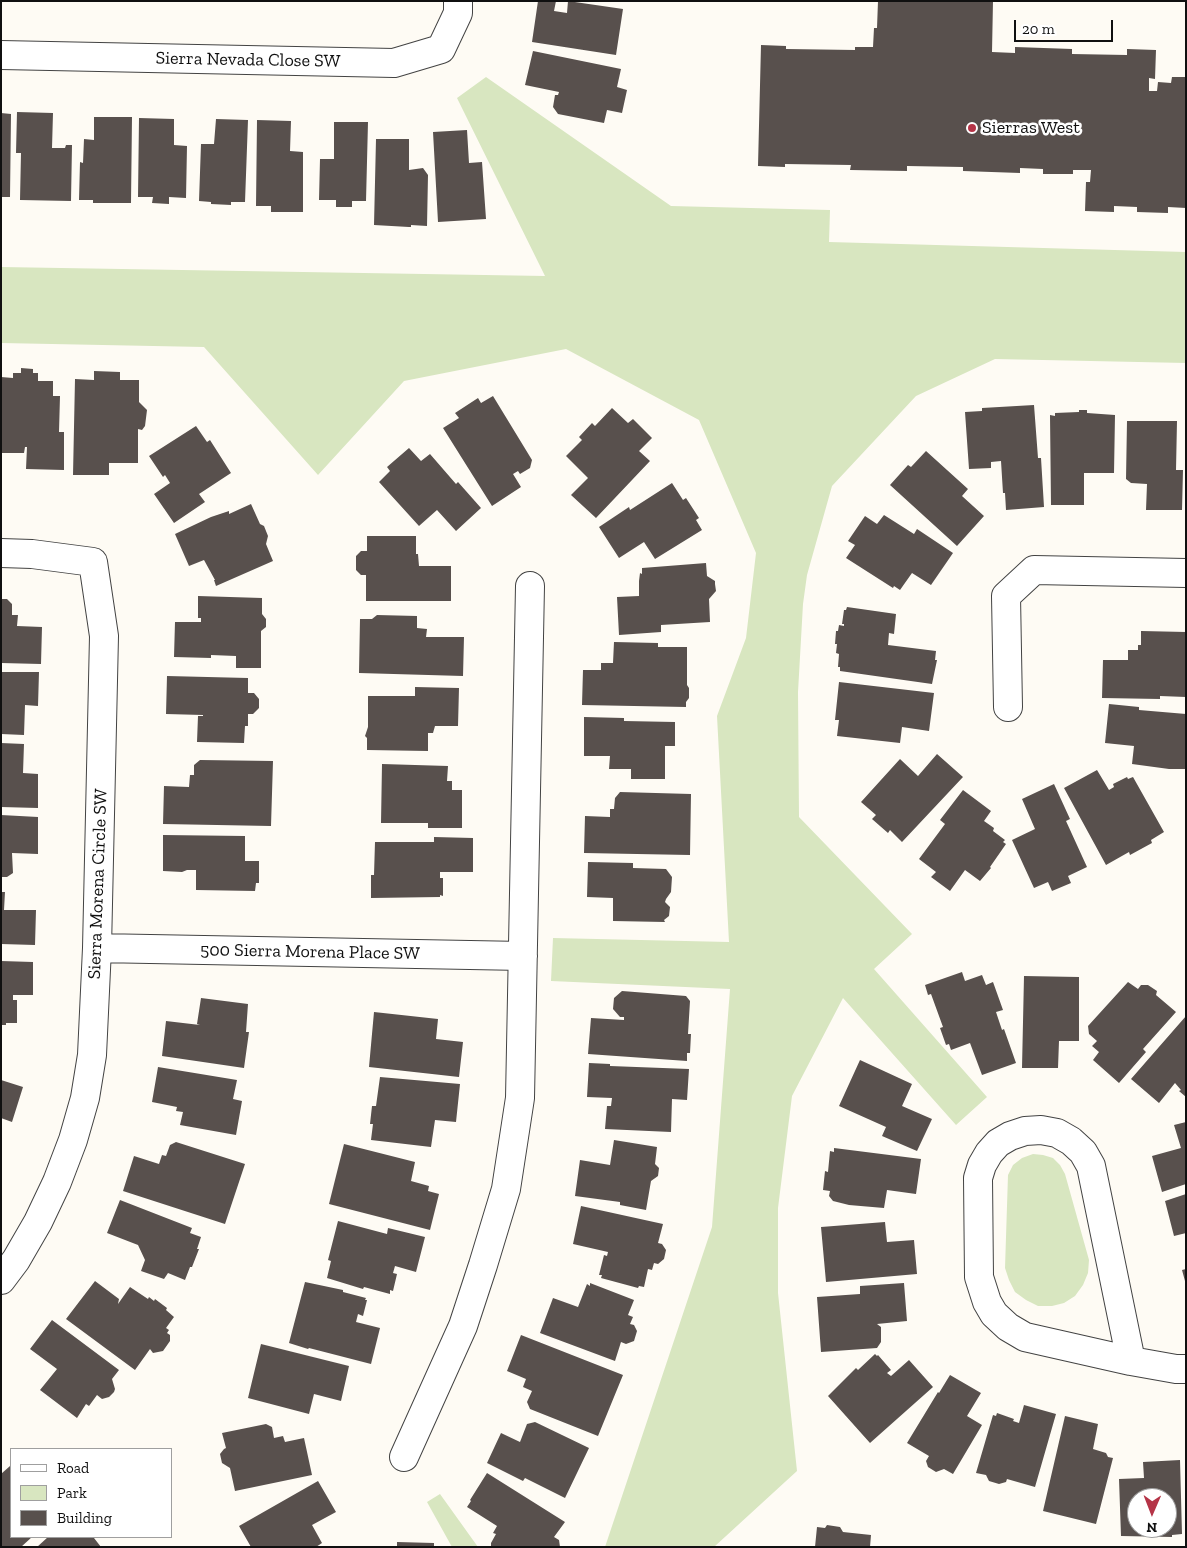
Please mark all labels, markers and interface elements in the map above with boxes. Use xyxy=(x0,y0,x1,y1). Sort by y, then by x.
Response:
scale bar xyxy=(1017,10,1116,42)
text: 20 m xyxy=(1022,20,1055,38)
street label: Sierra Nevada Close SW xyxy=(155,48,341,72)
place label: Sierras West xyxy=(982,117,1080,139)
marker: Sierras West xyxy=(966,122,978,134)
street label: Sierra Morena Circle SW xyxy=(84,788,112,980)
street label: 500 Sierra Morena Place SW xyxy=(200,939,420,965)
legend xyxy=(10,1448,172,1538)
text: Road xyxy=(57,1459,89,1477)
text: Park xyxy=(57,1484,87,1502)
north arrow xyxy=(1127,1488,1177,1538)
text: Building xyxy=(57,1509,112,1527)
text: N xyxy=(1146,1519,1157,1536)

